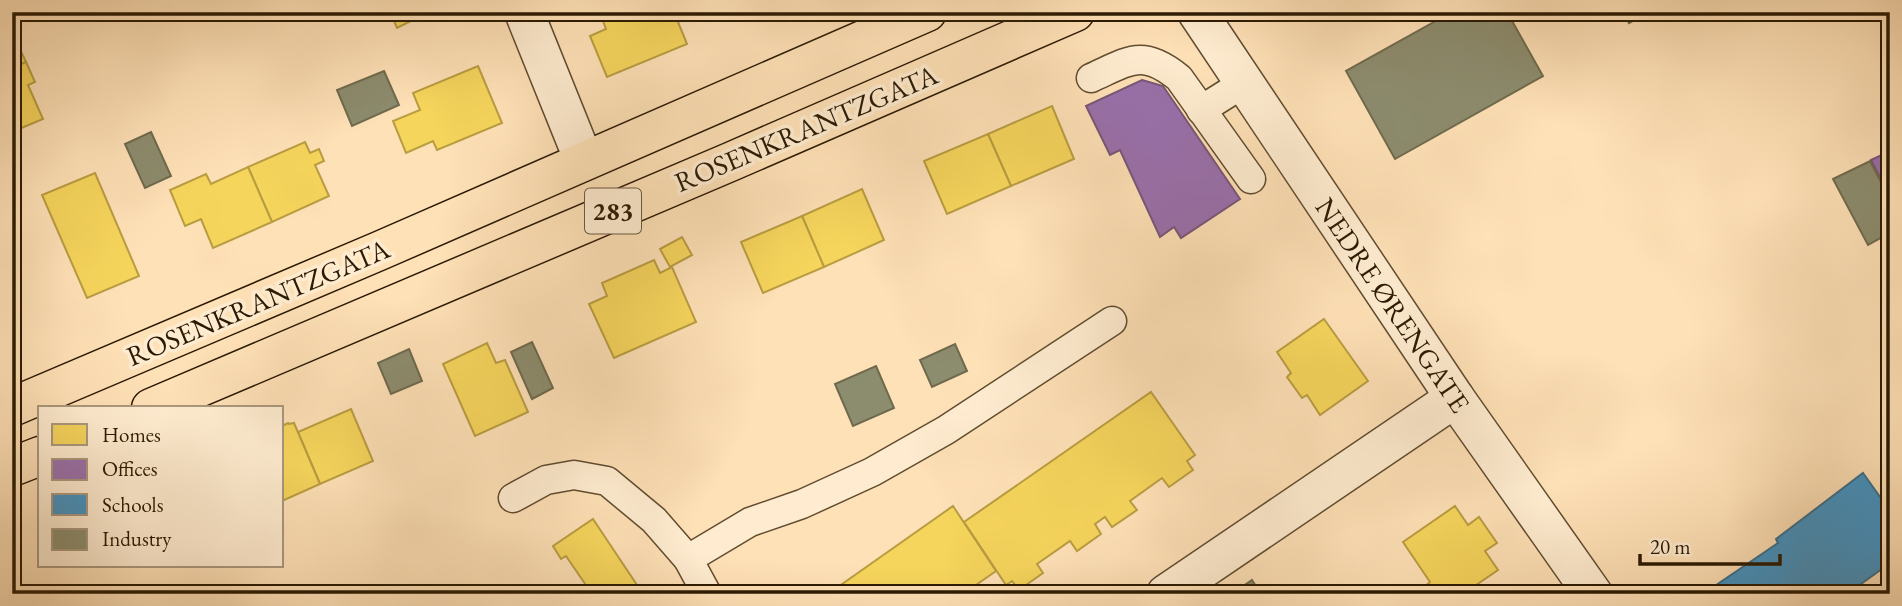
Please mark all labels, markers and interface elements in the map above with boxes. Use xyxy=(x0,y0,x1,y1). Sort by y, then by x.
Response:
street label: ROSENKRANTZGATA xyxy=(669,56,944,200)
road number: 283 xyxy=(585,188,641,233)
street label: NEDRE ØRENGATE xyxy=(1308,191,1478,420)
street label: ROSENKRANTZGATA xyxy=(121,230,396,374)
legend xyxy=(38,406,284,568)
text: Homes xyxy=(102,421,161,448)
text: Offices xyxy=(102,455,158,482)
text: Schools xyxy=(102,491,164,518)
scale bar xyxy=(1640,522,1780,566)
text: Industry xyxy=(102,525,172,552)
text: 20 m xyxy=(1650,533,1691,560)

